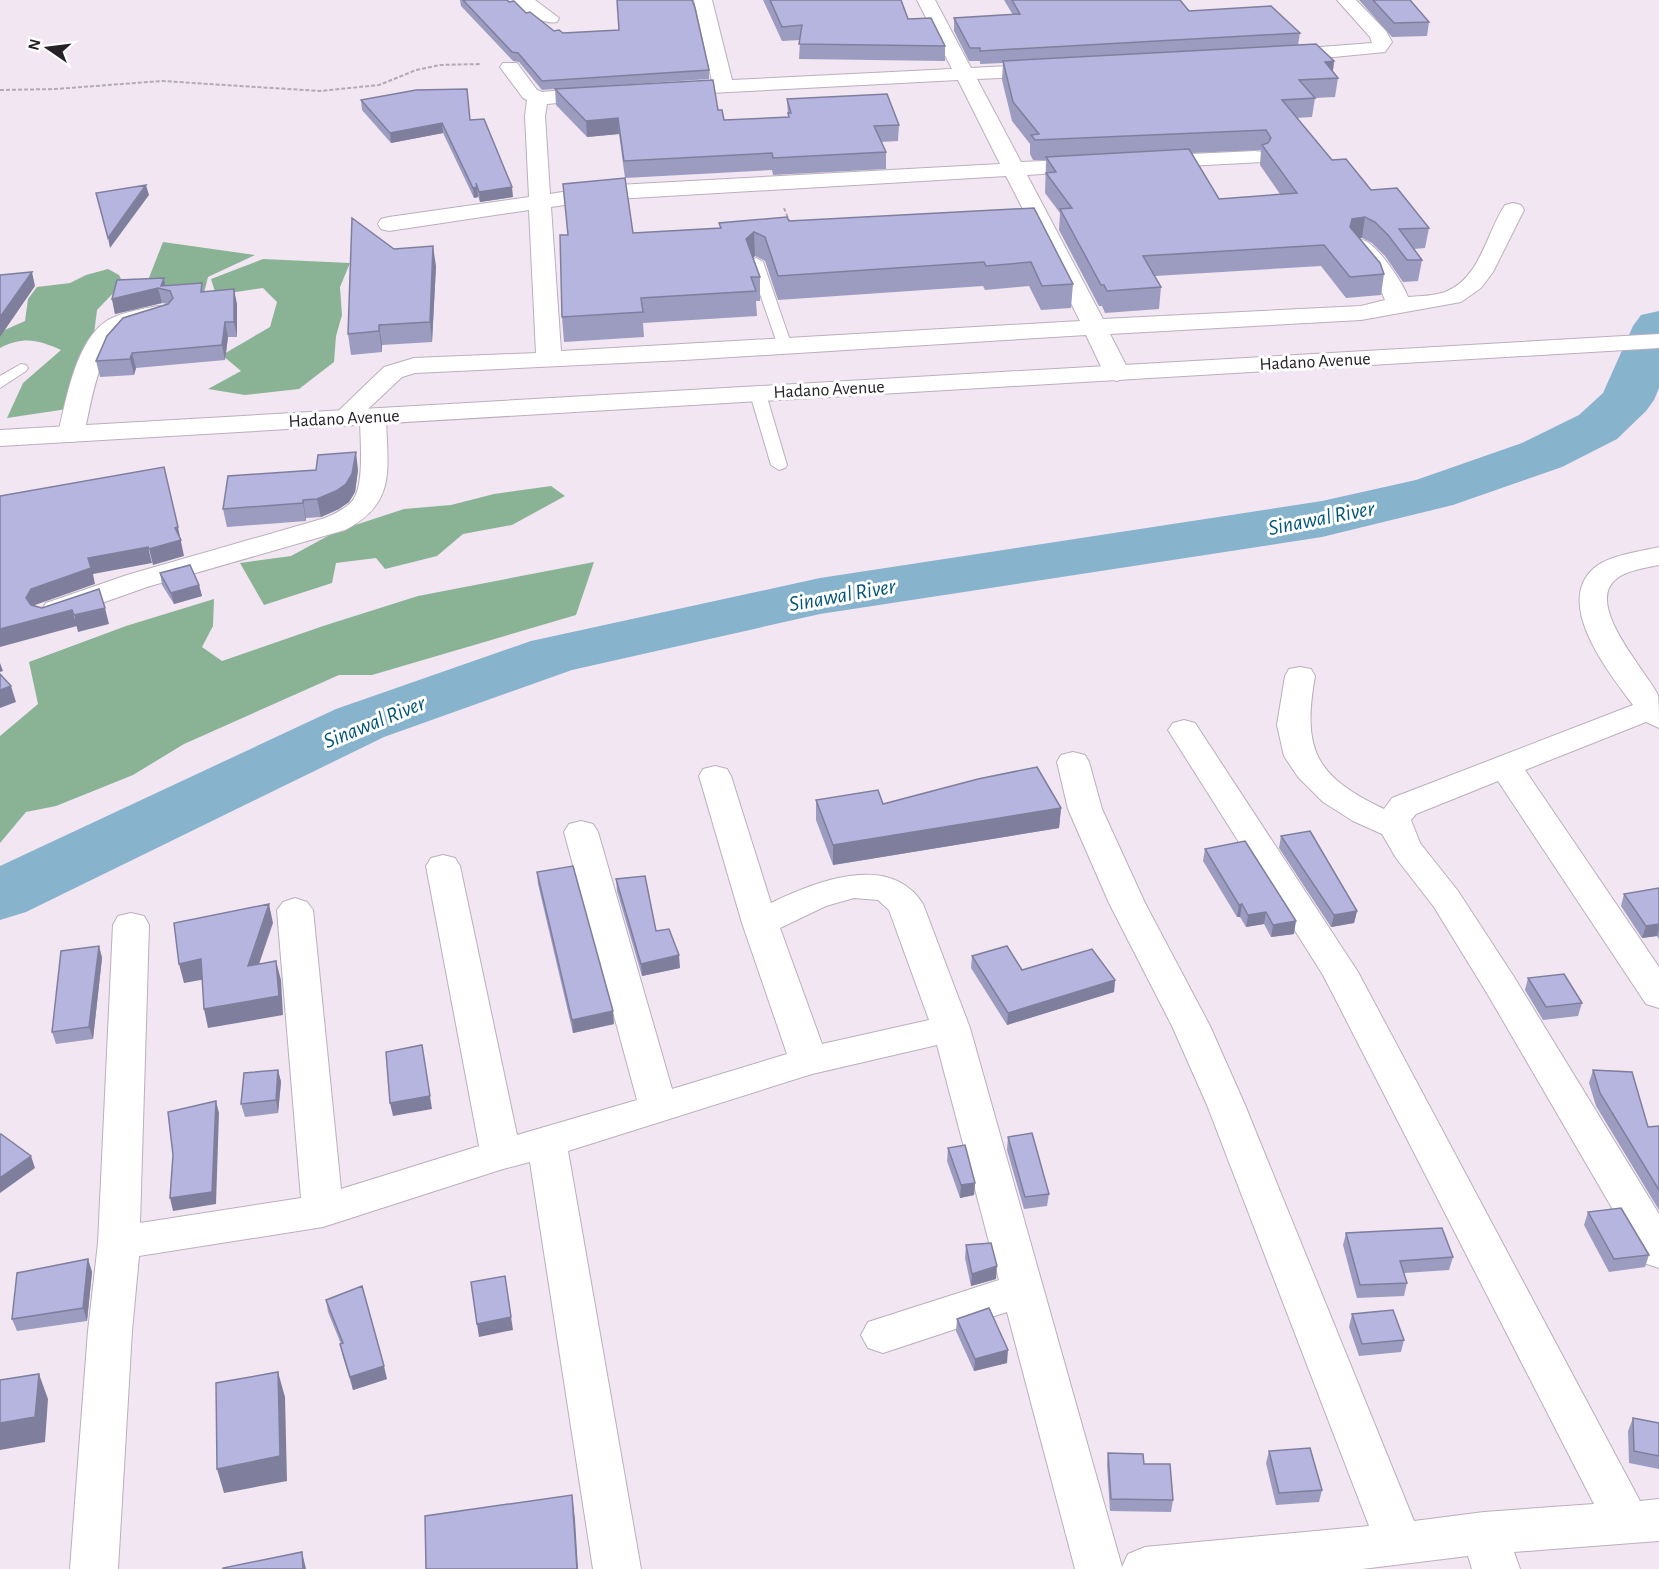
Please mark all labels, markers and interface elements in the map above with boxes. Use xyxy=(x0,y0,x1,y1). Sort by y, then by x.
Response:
north arrow xyxy=(18,18,78,78)
text: N xyxy=(25,37,44,52)
street label: Hadano Avenue xyxy=(1259,350,1371,374)
street label: Hadano Avenue xyxy=(773,378,885,402)
street label: Hadano Avenue xyxy=(288,407,400,431)
water label: Sinawal River xyxy=(1266,497,1377,539)
water label: Sinawal River xyxy=(787,575,898,615)
water label: Sinawal River xyxy=(320,691,429,752)

